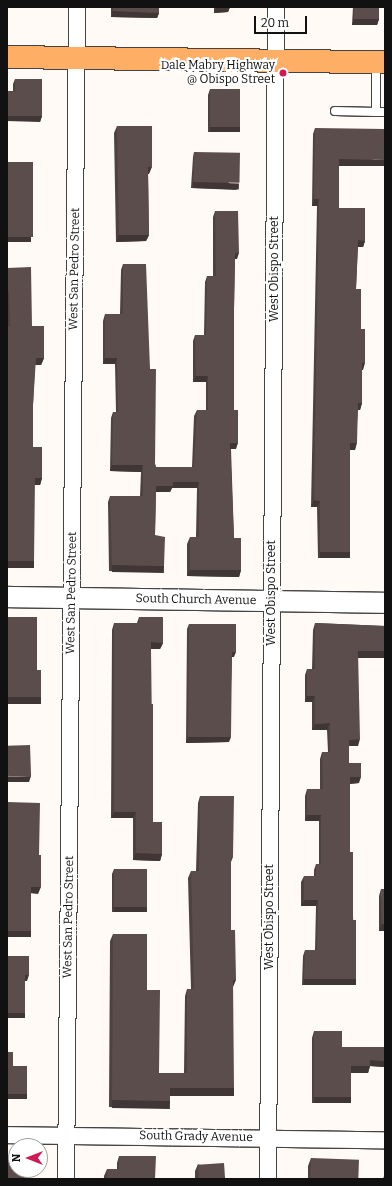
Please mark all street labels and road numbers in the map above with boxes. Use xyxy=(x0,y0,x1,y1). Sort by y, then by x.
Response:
street label: West San Pedro Street xyxy=(67,207,83,331)
street label: West Obispo Street xyxy=(268,216,282,322)
street label: West San Pedro Street xyxy=(64,531,80,655)
street label: West Obispo Street xyxy=(265,540,279,646)
street label: South Church Avenue xyxy=(135,592,257,608)
street label: West San Pedro Street xyxy=(61,855,77,979)
street label: West Obispo Street xyxy=(263,864,277,970)
street label: South Grady Avenue xyxy=(139,1129,253,1145)

